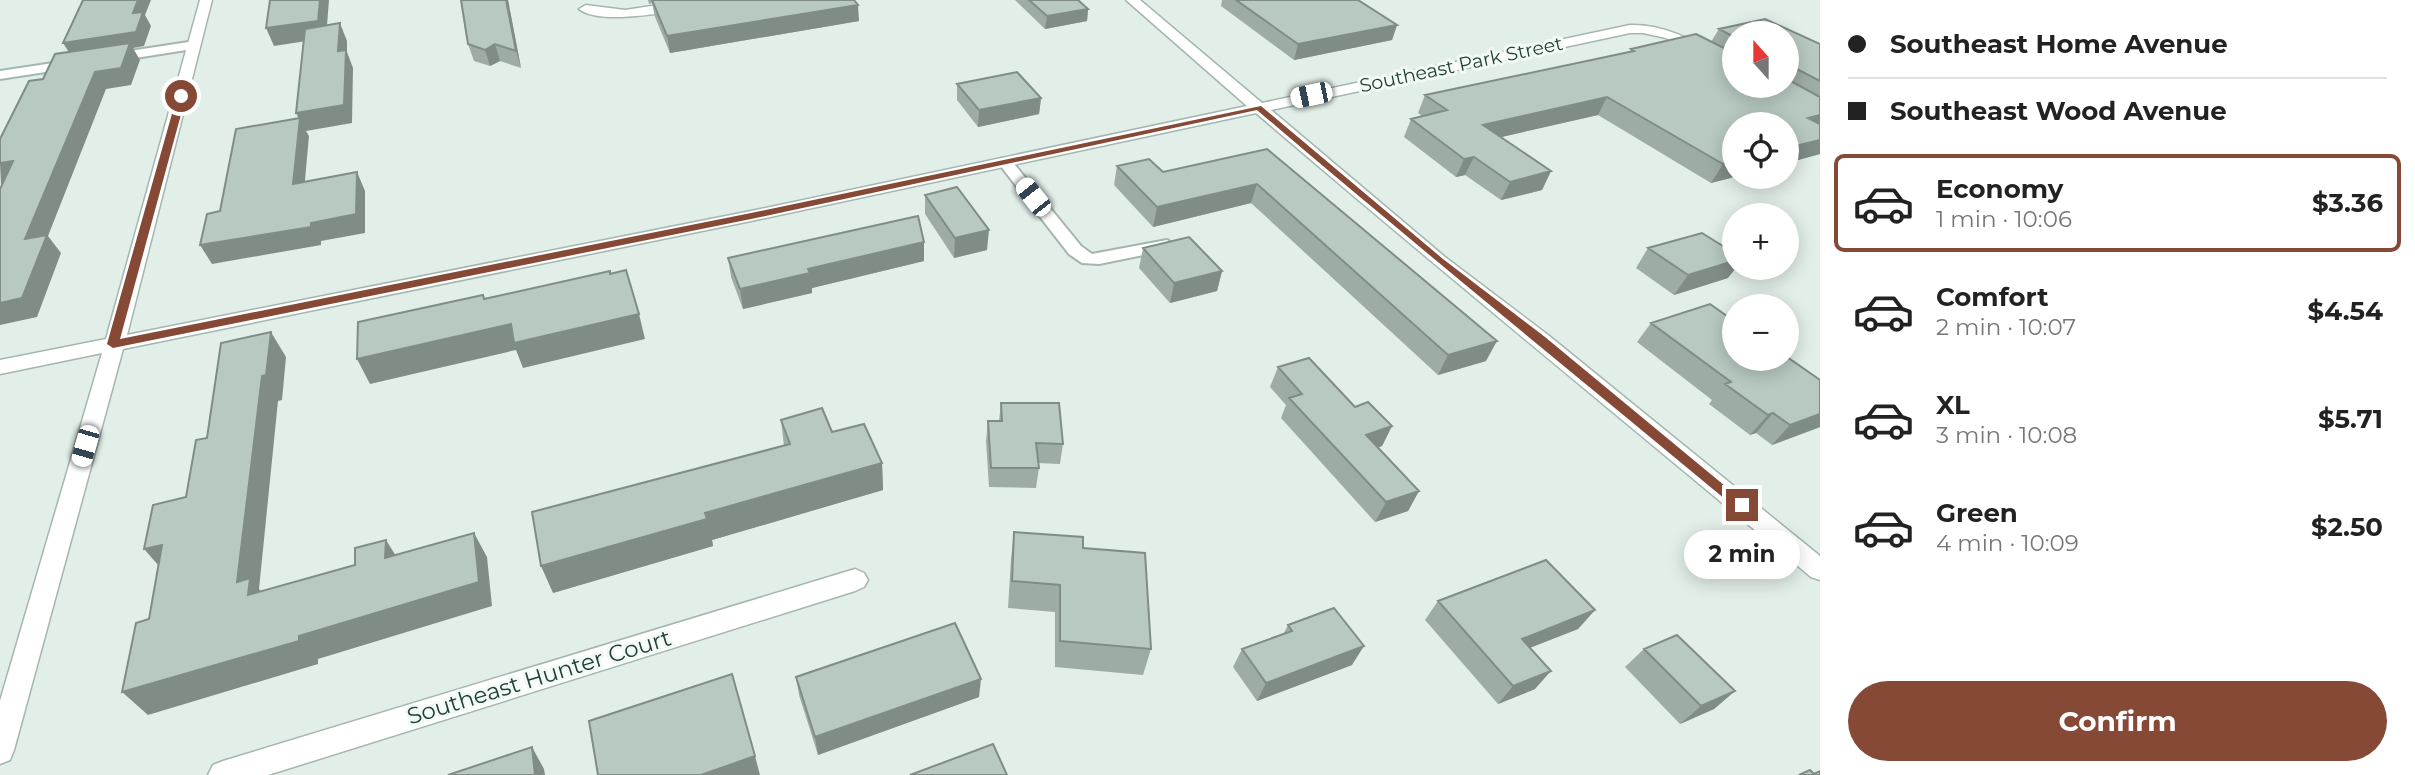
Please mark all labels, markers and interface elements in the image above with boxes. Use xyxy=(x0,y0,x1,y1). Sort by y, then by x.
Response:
north arrow xyxy=(1722,21,1799,98)
map controls xyxy=(1722,21,1799,371)
text: Southeast Home Avenue xyxy=(1890,28,2228,60)
street label: Southeast Park Street xyxy=(1357,32,1565,97)
route start xyxy=(165,80,197,112)
car xyxy=(1289,80,1334,110)
text: Southeast Wood Avenue xyxy=(1890,95,2227,127)
button: locate xyxy=(1722,112,1799,189)
icon: car xyxy=(1852,172,1915,235)
text: Economy xyxy=(1936,173,2063,205)
car xyxy=(1012,174,1055,220)
text: $3.36 xyxy=(2312,187,2383,219)
button: + xyxy=(1722,203,1799,280)
text: 1 min · 10:06 xyxy=(1936,205,2072,233)
icon: car xyxy=(1852,280,1915,343)
text: Comfort xyxy=(1936,281,2048,313)
button: − xyxy=(1722,294,1799,371)
text: $4.54 xyxy=(2308,295,2383,327)
text: 2 min · 10:07 xyxy=(1936,313,2076,341)
icon: car xyxy=(1852,388,1915,451)
text: XL xyxy=(1936,389,1970,421)
text: $5.71 xyxy=(2318,403,2383,435)
text: 3 min · 10:08 xyxy=(1936,421,2077,449)
car xyxy=(70,423,101,469)
route end xyxy=(1726,489,1758,521)
icon: car xyxy=(1852,496,1915,559)
text: Green xyxy=(1936,497,2018,529)
text: $2.50 xyxy=(2311,511,2383,543)
text: 4 min · 10:09 xyxy=(1936,529,2079,557)
callout: 2 min xyxy=(1684,530,1800,578)
text: 2 min xyxy=(1708,540,1776,568)
street label: Southeast Hunter Court xyxy=(403,623,675,731)
button: Confirm xyxy=(1848,681,2387,761)

